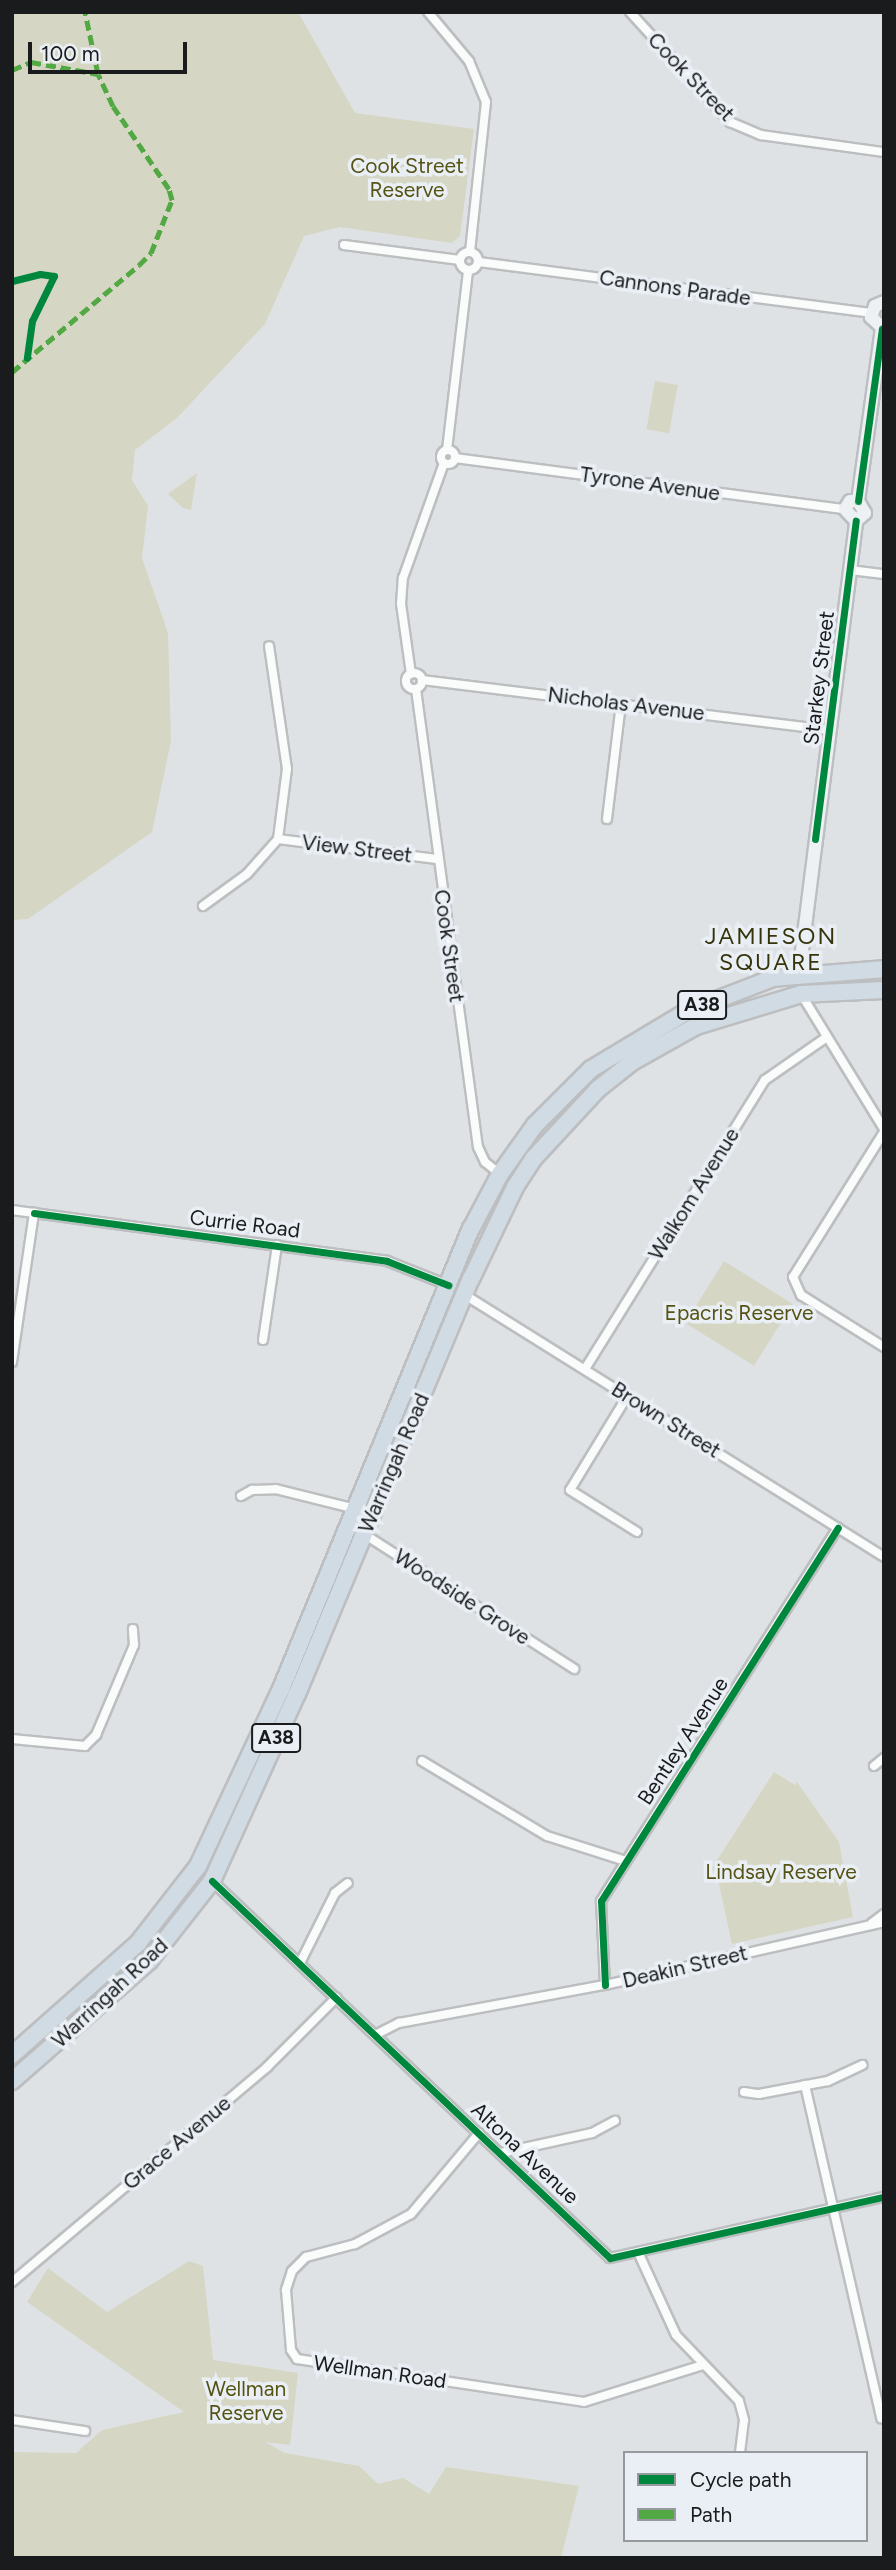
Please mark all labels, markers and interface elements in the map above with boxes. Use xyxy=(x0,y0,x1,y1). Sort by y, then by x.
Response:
street label: Cook Street xyxy=(642,27,740,127)
scale bar xyxy=(32,28,191,72)
text: 100 m xyxy=(41,41,100,66)
park label: Cook Street Reserve xyxy=(350,153,464,203)
street label: Cannons Parade xyxy=(598,265,752,311)
street label: Tyrone Avenue xyxy=(578,462,722,506)
street label: Starkey Street xyxy=(798,610,840,746)
street label: Nicholas Avenue xyxy=(546,682,706,726)
street label: View Street xyxy=(300,830,414,868)
street label: Cook Street xyxy=(429,888,469,1004)
district label: JAMIESON SQUARE xyxy=(706,922,836,976)
road number: A38 xyxy=(676,990,728,1021)
street label: Walkom Avenue xyxy=(643,1123,745,1265)
street label: Currie Road xyxy=(188,1205,302,1243)
park label: Epacris Reserve xyxy=(665,1300,813,1326)
street label: Brown Street xyxy=(607,1376,725,1464)
street label: Warringah Road xyxy=(353,1389,435,1537)
street label: Woodside Grove xyxy=(389,1544,535,1650)
street label: Bentley Avenue xyxy=(632,1672,734,1810)
road number: A38 xyxy=(250,1722,302,1754)
park label: Lindsay Reserve xyxy=(705,1859,857,1885)
street label: Warringah Road xyxy=(47,1933,173,2053)
street label: Deakin Street xyxy=(620,1940,750,1994)
street label: Grace Avenue xyxy=(118,2091,236,2195)
street label: Altona Avenue xyxy=(466,2097,584,2209)
street label: Wellman Road xyxy=(312,2350,448,2394)
park label: Wellman Reserve xyxy=(206,2376,286,2426)
legend xyxy=(623,2451,868,2542)
text: Cycle path xyxy=(690,2467,791,2492)
text: Path xyxy=(690,2502,732,2527)

